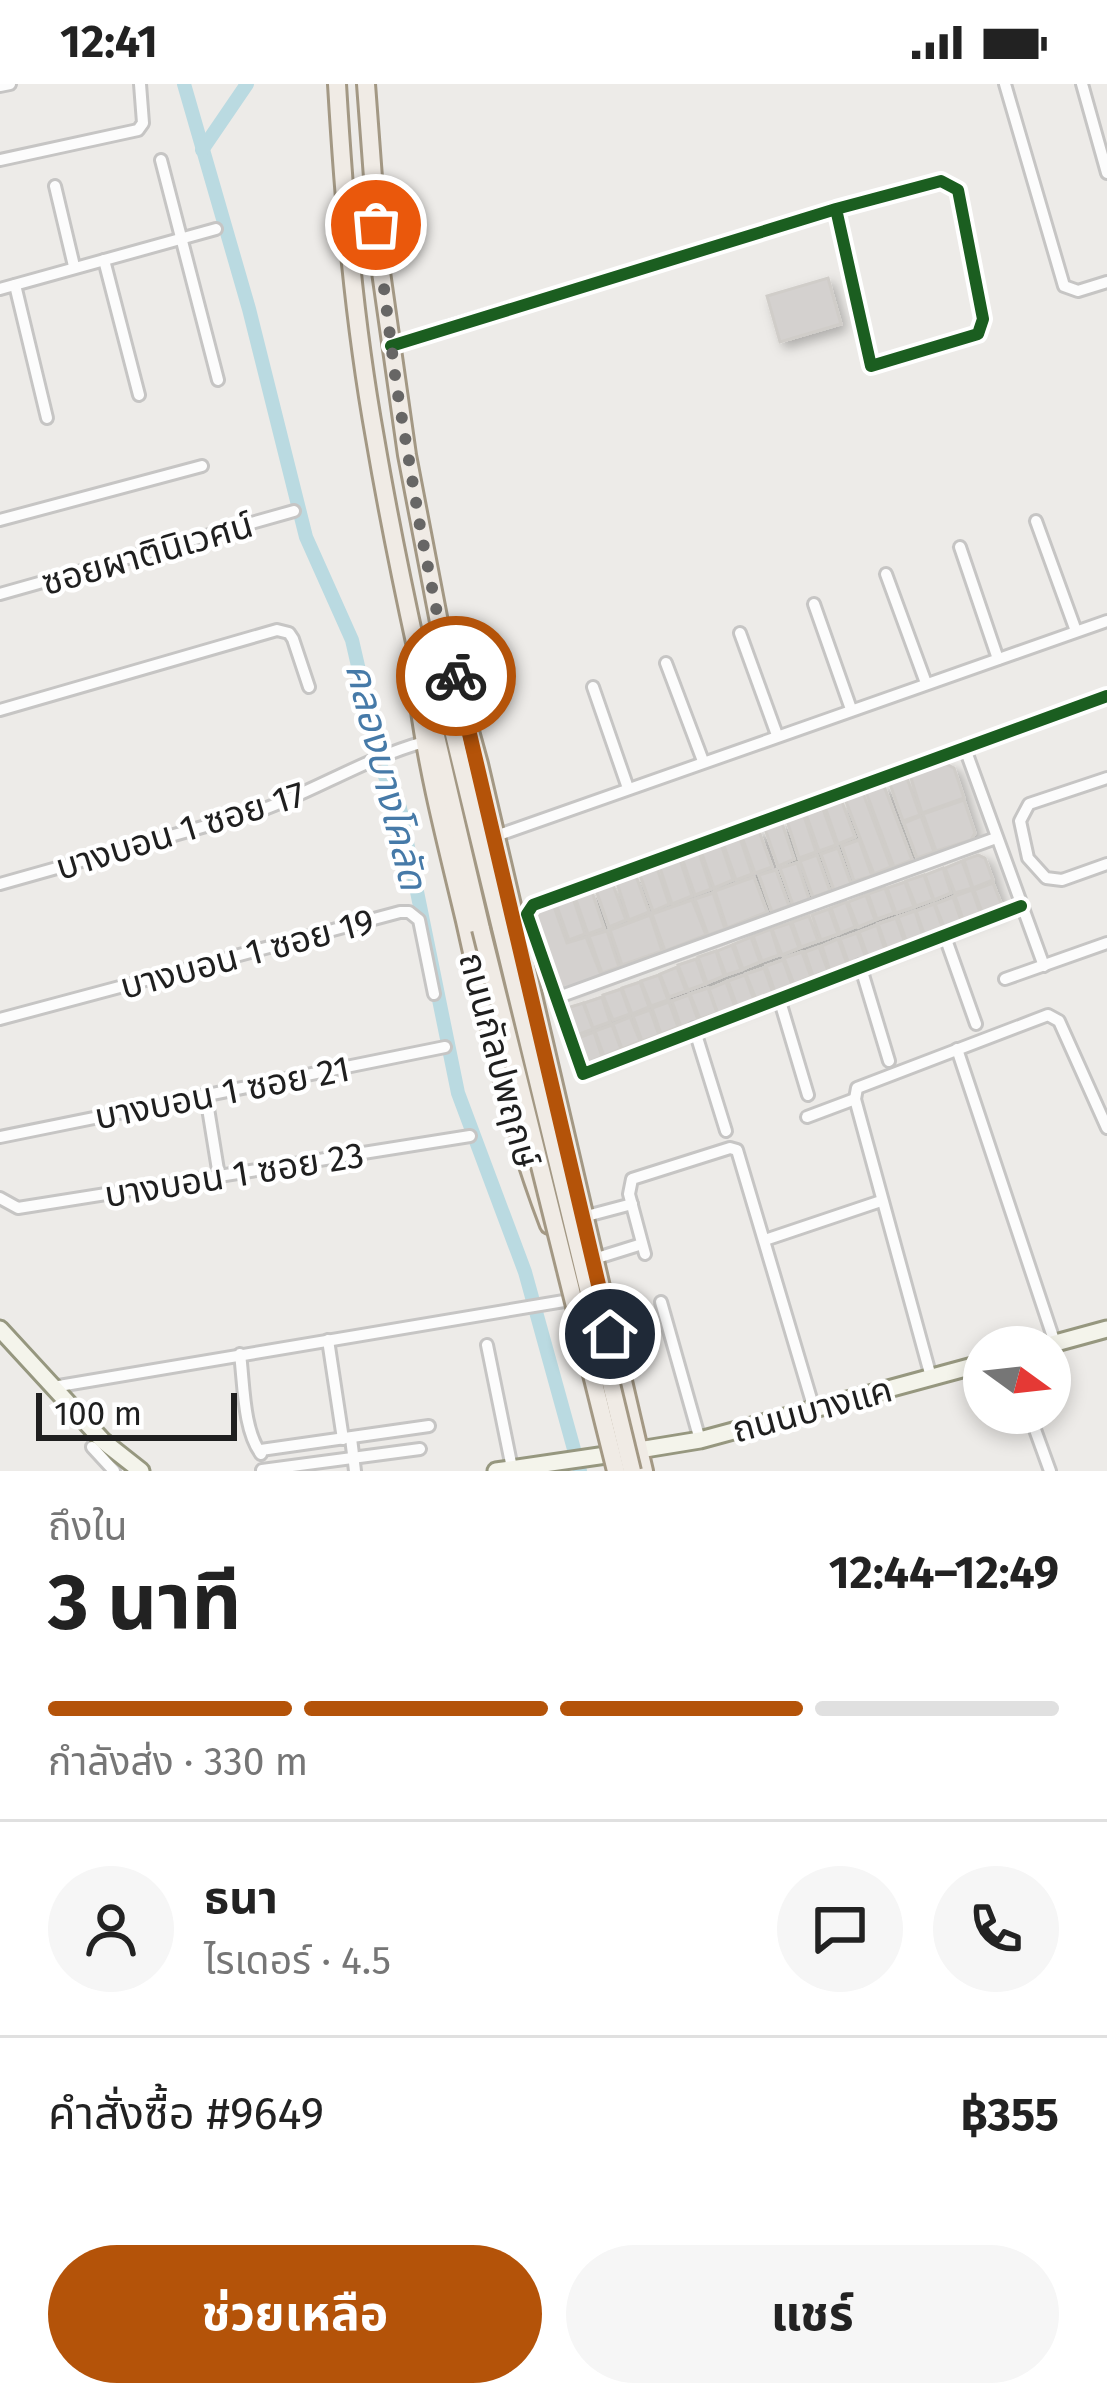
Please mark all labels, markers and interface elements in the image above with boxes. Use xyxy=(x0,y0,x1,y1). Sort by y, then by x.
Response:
text: 12:41 xyxy=(60,15,158,69)
pin xyxy=(325,174,427,276)
icon: bag xyxy=(343,192,409,258)
street label: ซอยผาตินิเวศน์ xyxy=(37,503,258,605)
courier xyxy=(396,616,516,736)
icon: bike xyxy=(423,643,489,709)
water label: คลองบางโคลัด xyxy=(336,658,437,896)
street label: บางบอน 1 ซอย 17 xyxy=(50,772,310,890)
street label: บางบอน 1 ซอย 19 xyxy=(116,899,379,1009)
street label: ถนนกัลปพฤกษ์ xyxy=(449,948,549,1173)
street label: บางบอน 1 ซอย 21 xyxy=(91,1047,353,1139)
street label: บางบอน 1 ซอย 23 xyxy=(101,1133,367,1217)
pin xyxy=(559,1283,661,1385)
icon: home xyxy=(577,1301,643,1367)
north arrow xyxy=(963,1326,1071,1434)
map controls xyxy=(963,1326,1071,1434)
street label: ถนนบางแค xyxy=(728,1368,897,1452)
scale bar xyxy=(36,1387,237,1440)
text: 100 m xyxy=(54,1394,142,1434)
text: ถึงใน xyxy=(48,1504,127,1550)
text: 12:44–12:49 xyxy=(829,1546,1059,1600)
text: 3 นาที xyxy=(48,1556,242,1650)
text: กำลังส่ง · 330 m xyxy=(48,1739,308,1785)
button: person xyxy=(48,1866,174,1992)
button: chat xyxy=(777,1866,903,1992)
button: phone xyxy=(933,1866,1059,1992)
text: ธนา xyxy=(204,1871,278,1925)
text: ไรเดอร์ · 4.5 xyxy=(204,1938,391,1984)
text: คำสั่งซื้อ #9649 xyxy=(48,2087,324,2141)
text: ฿355 xyxy=(961,2088,1059,2142)
button: ช่วยเหลือ xyxy=(48,2245,542,2383)
button: แชร์ xyxy=(566,2245,1059,2383)

